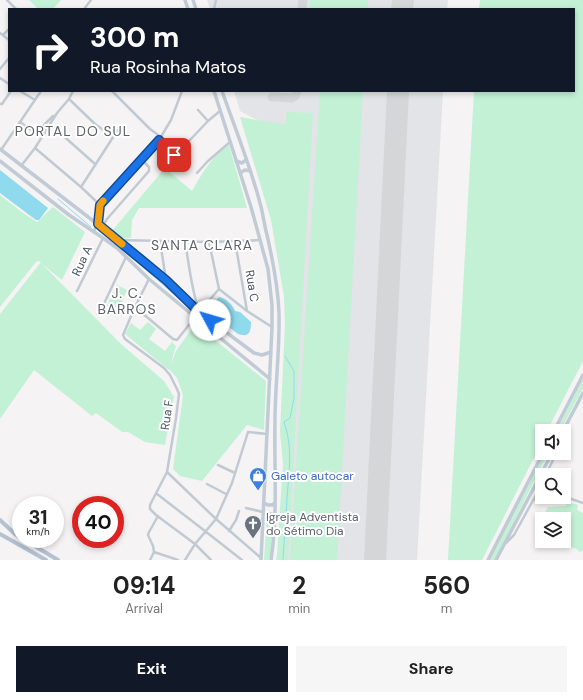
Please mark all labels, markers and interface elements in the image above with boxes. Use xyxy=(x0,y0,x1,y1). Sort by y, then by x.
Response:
text: 300 m xyxy=(90,19,179,56)
icon: right xyxy=(24,24,76,76)
text: Rua Rosinha Matos xyxy=(90,55,246,79)
district label: PORTAL DO SUL xyxy=(15,122,131,140)
pin xyxy=(157,138,191,172)
icon: arrive xyxy=(163,144,185,166)
district label: SANTA CLARA xyxy=(151,236,253,254)
street label: Rua A xyxy=(68,243,96,279)
street label: Rua C xyxy=(242,269,262,304)
district label: J. C. BARROS xyxy=(97,284,157,318)
position arrow xyxy=(189,299,231,341)
street label: Rua F xyxy=(157,398,177,431)
map controls xyxy=(535,424,571,548)
button: sound xyxy=(535,424,571,460)
shop icon: Galeto autocar xyxy=(248,466,268,491)
place label: Galeto autocar xyxy=(271,468,354,484)
button: search xyxy=(535,468,571,504)
speed limit sign: 40 xyxy=(72,496,124,548)
text: 31 xyxy=(28,504,48,530)
place label: Igreja Adventista do Sétimo Dia xyxy=(266,509,359,539)
button: layers xyxy=(535,512,571,548)
church icon: Igreja Adventista do Sétimo Dia xyxy=(243,514,263,539)
text: km/h xyxy=(26,525,50,538)
text: 09:14 xyxy=(113,570,175,601)
text: 2 xyxy=(292,570,306,601)
text: 560 xyxy=(423,570,470,601)
text: Arrival xyxy=(125,600,163,617)
text: min xyxy=(288,600,310,617)
text: m xyxy=(441,600,452,617)
button: Exit xyxy=(16,646,288,692)
button: Share xyxy=(296,646,567,692)

